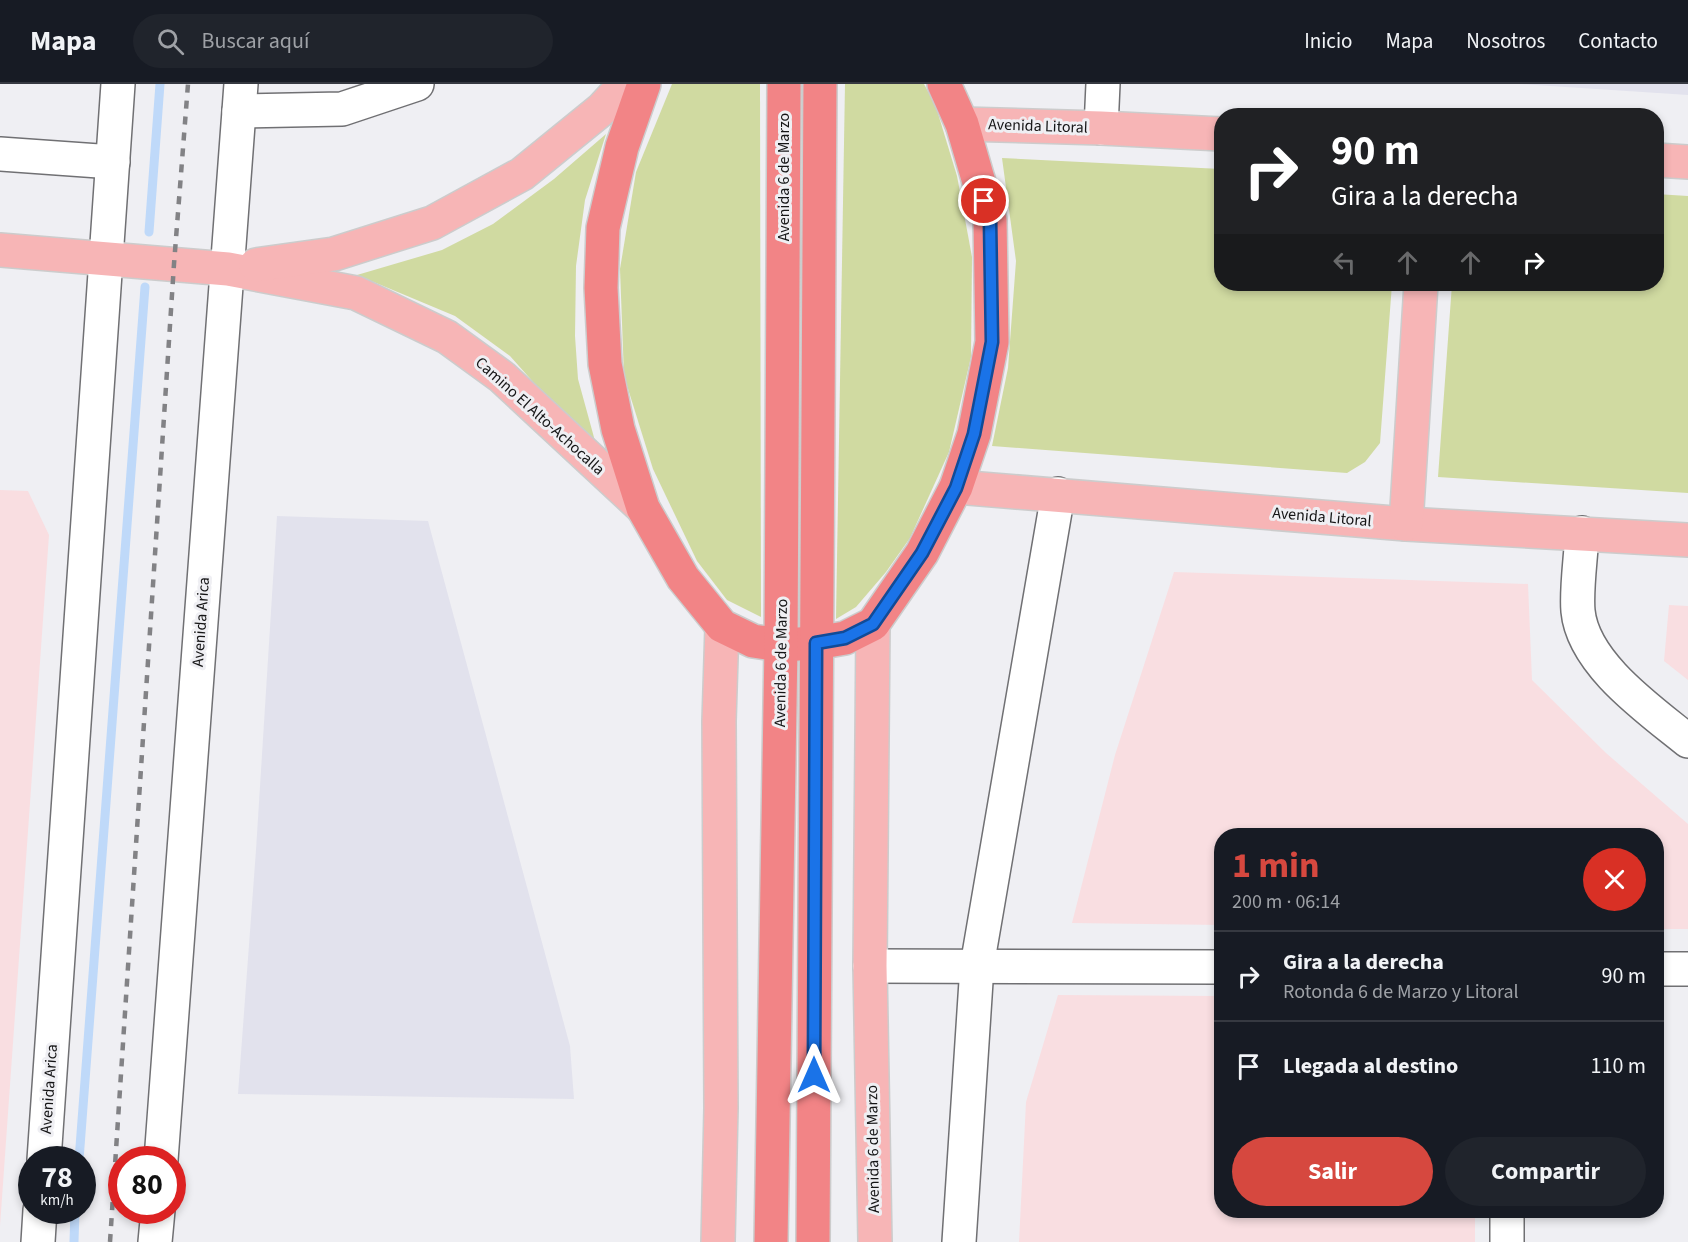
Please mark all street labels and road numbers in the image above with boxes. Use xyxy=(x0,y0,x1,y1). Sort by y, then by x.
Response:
street label: Avenida 6 de Marzo xyxy=(773,113,795,241)
street label: Avenida Litoral xyxy=(988,113,1088,139)
street label: Camino El Alto-Achocalla xyxy=(470,352,610,480)
street label: Avenida Litoral xyxy=(1271,502,1373,532)
street label: Avenida Arica xyxy=(187,576,215,668)
street label: Avenida 6 de Marzo xyxy=(769,599,793,727)
street label: Avenida Arica xyxy=(35,1043,63,1135)
street label: Avenida 6 de Marzo xyxy=(861,1085,885,1213)

